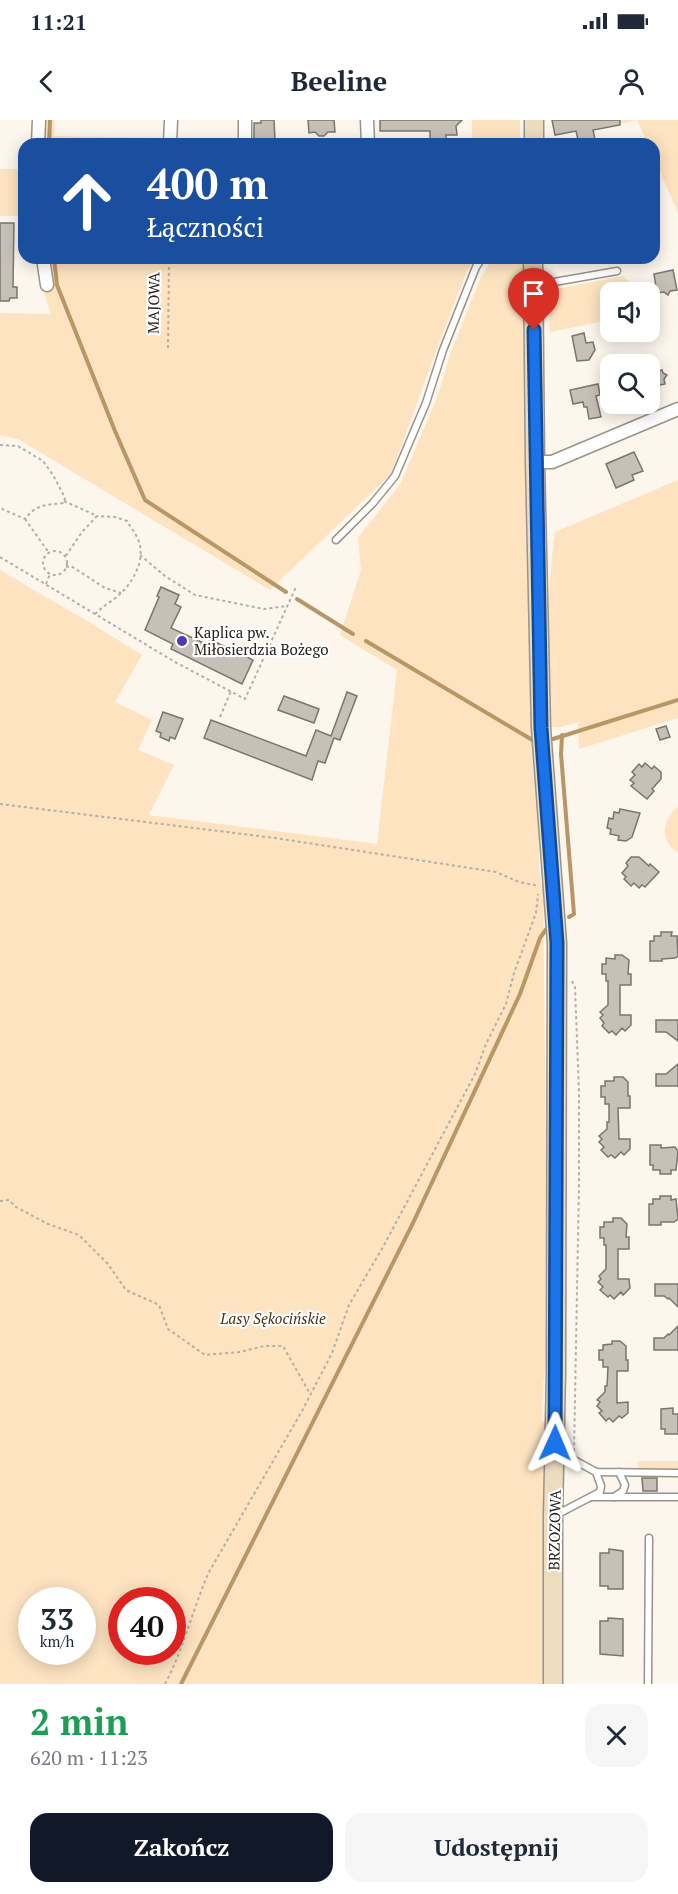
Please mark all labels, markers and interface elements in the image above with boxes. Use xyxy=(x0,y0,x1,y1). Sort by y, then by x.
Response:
text: 11:21 xyxy=(30,7,87,36)
text: Beeline xyxy=(291,63,387,99)
icon: back xyxy=(30,65,63,98)
icon: person xyxy=(615,65,648,98)
text: 400 m xyxy=(147,155,268,211)
icon: ahead xyxy=(48,162,126,240)
text: Łączności xyxy=(147,209,264,245)
pin xyxy=(508,268,559,330)
street label: MAJOWA xyxy=(142,271,164,334)
icon: arrive xyxy=(517,277,550,310)
map controls xyxy=(600,282,660,414)
button: sound xyxy=(600,282,660,342)
button: search xyxy=(600,354,660,414)
place label: Kaplica pw. Miłosierdzia Bożego xyxy=(194,622,329,659)
marker: Kaplica pw. Miłosierdzia Bożego xyxy=(175,634,189,648)
park label: Lasy Sękocińskie xyxy=(219,1308,326,1328)
position arrow xyxy=(523,1411,587,1475)
street label: BRZOZOWA xyxy=(543,1489,565,1570)
speed limit sign: 40 xyxy=(108,1587,186,1665)
text: 33 xyxy=(40,1599,74,1639)
text: km/h xyxy=(40,1631,74,1651)
text: 2 min xyxy=(30,1698,128,1745)
button: close xyxy=(585,1704,648,1767)
text: 620 m · 11:23 xyxy=(30,1744,148,1771)
button: Zakończ xyxy=(30,1813,333,1882)
button: Udostępnij xyxy=(345,1813,648,1882)

